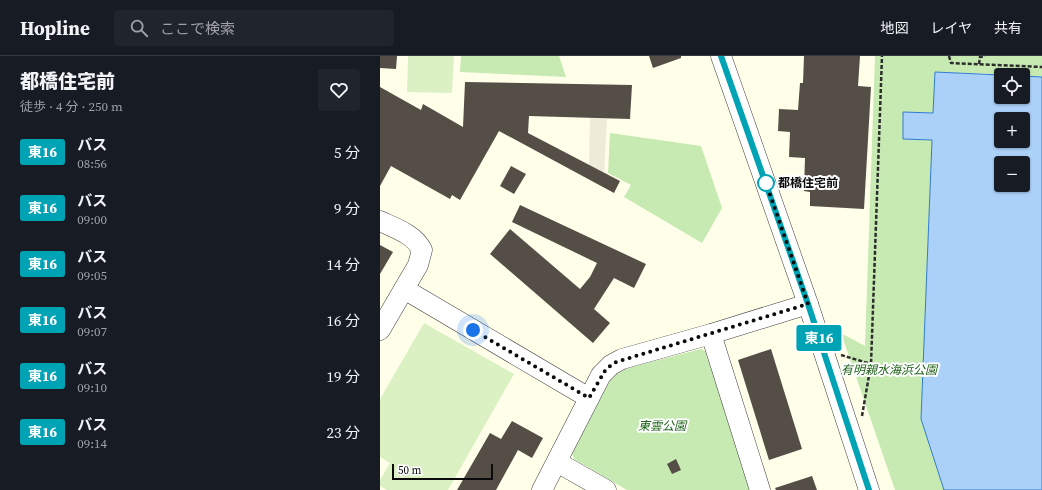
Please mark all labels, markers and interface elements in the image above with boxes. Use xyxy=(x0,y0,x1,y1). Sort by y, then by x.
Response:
search box xyxy=(114,10,394,46)
text: Hopline xyxy=(20,15,90,41)
icon: search xyxy=(128,17,150,39)
text: ここで検索 xyxy=(160,18,235,39)
text: 地図 xyxy=(880,18,908,38)
text: レイヤ xyxy=(930,18,972,38)
text: 共有 xyxy=(994,18,1022,38)
text: 都橋住宅前 xyxy=(20,68,115,94)
map controls xyxy=(994,68,1030,192)
button: locate xyxy=(994,68,1030,104)
button: heart xyxy=(318,69,360,111)
text: 徒歩 · 4 分 · 250 m xyxy=(20,98,123,115)
button: + xyxy=(994,112,1030,148)
text: バス xyxy=(77,134,107,155)
text: 東16 xyxy=(28,142,57,162)
text: 5 分 xyxy=(334,142,360,163)
text: 08:56 xyxy=(77,155,107,172)
button: − xyxy=(994,156,1030,192)
marker: 都橋住宅前 xyxy=(757,174,775,192)
place label: 都橋住宅前 xyxy=(778,175,838,191)
text: バス xyxy=(77,190,107,211)
text: 東16 xyxy=(28,198,57,218)
text: 9 分 xyxy=(334,198,360,219)
text: 09:00 xyxy=(77,211,107,228)
text: バス xyxy=(77,246,107,267)
text: 東16 xyxy=(28,254,57,274)
text: 14 分 xyxy=(327,254,360,275)
text: 09:05 xyxy=(77,267,107,284)
text: バス xyxy=(77,302,107,323)
text: 東16 xyxy=(28,310,57,330)
text: 16 分 xyxy=(327,310,360,331)
your location xyxy=(463,320,483,340)
text: 09:07 xyxy=(77,323,107,340)
line badge: 東16 xyxy=(796,325,842,351)
text: 東16 xyxy=(804,328,834,348)
text: バス xyxy=(77,358,107,379)
park label: 有明親水海浜公園 xyxy=(841,362,939,378)
text: 東16 xyxy=(28,366,57,386)
text: 19 分 xyxy=(327,366,360,387)
text: 09:10 xyxy=(77,379,107,396)
text: バス xyxy=(77,414,107,435)
park label: 東雲公園 xyxy=(638,418,688,434)
text: 東16 xyxy=(28,422,57,442)
text: 23 分 xyxy=(327,422,360,443)
text: 09:14 xyxy=(77,435,107,452)
scale bar xyxy=(392,462,493,481)
text: 50 m xyxy=(398,463,421,478)

